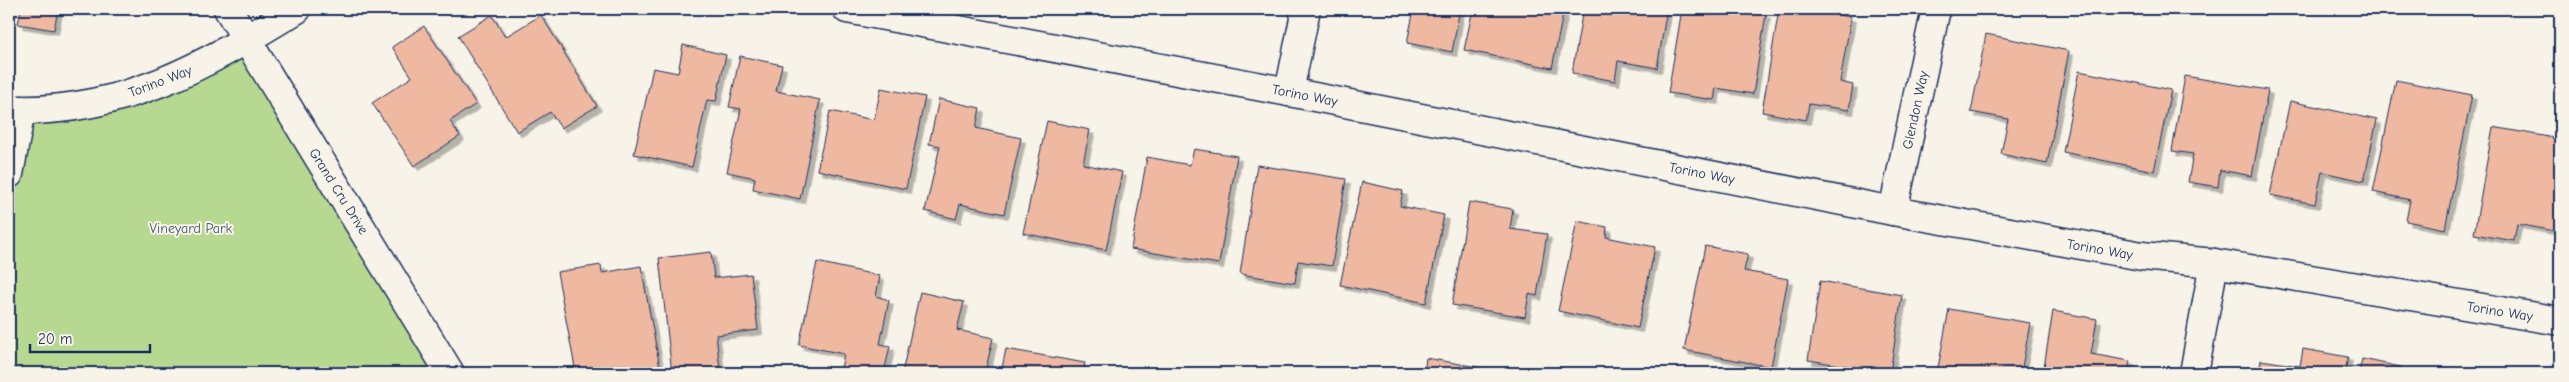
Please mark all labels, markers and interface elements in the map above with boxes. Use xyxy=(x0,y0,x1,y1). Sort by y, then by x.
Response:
street label: Torino Way xyxy=(126,61,195,101)
street label: Glendon Way xyxy=(1899,69,1932,151)
street label: Torino Way xyxy=(1271,81,1340,110)
street label: Grand Cru Drive xyxy=(305,145,372,238)
street label: Torino Way xyxy=(1668,159,1737,188)
park label: Vineyard Park xyxy=(150,220,233,237)
street label: Torino Way xyxy=(2066,235,2135,264)
street label: Torino Way xyxy=(2466,298,2535,325)
scale bar xyxy=(30,322,150,354)
text: 20 m xyxy=(38,330,72,348)

